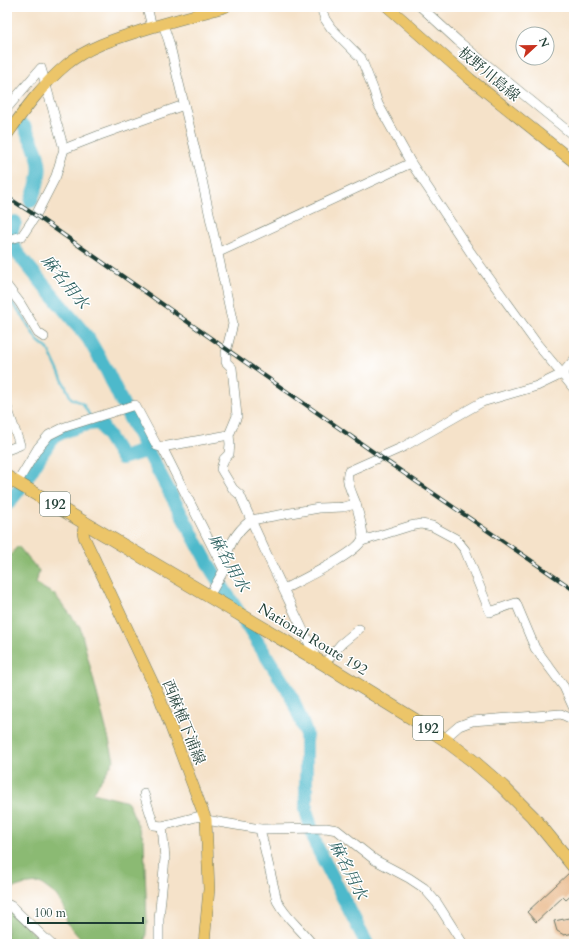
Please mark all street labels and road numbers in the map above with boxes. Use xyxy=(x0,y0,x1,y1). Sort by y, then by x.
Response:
street label: 板野川島線 xyxy=(454,42,524,106)
road number: 192 xyxy=(40,492,70,516)
street label: National Route 192 xyxy=(254,598,372,680)
street label: 西麻植下浦線 xyxy=(158,677,210,767)
road number: 192 xyxy=(413,716,443,740)

